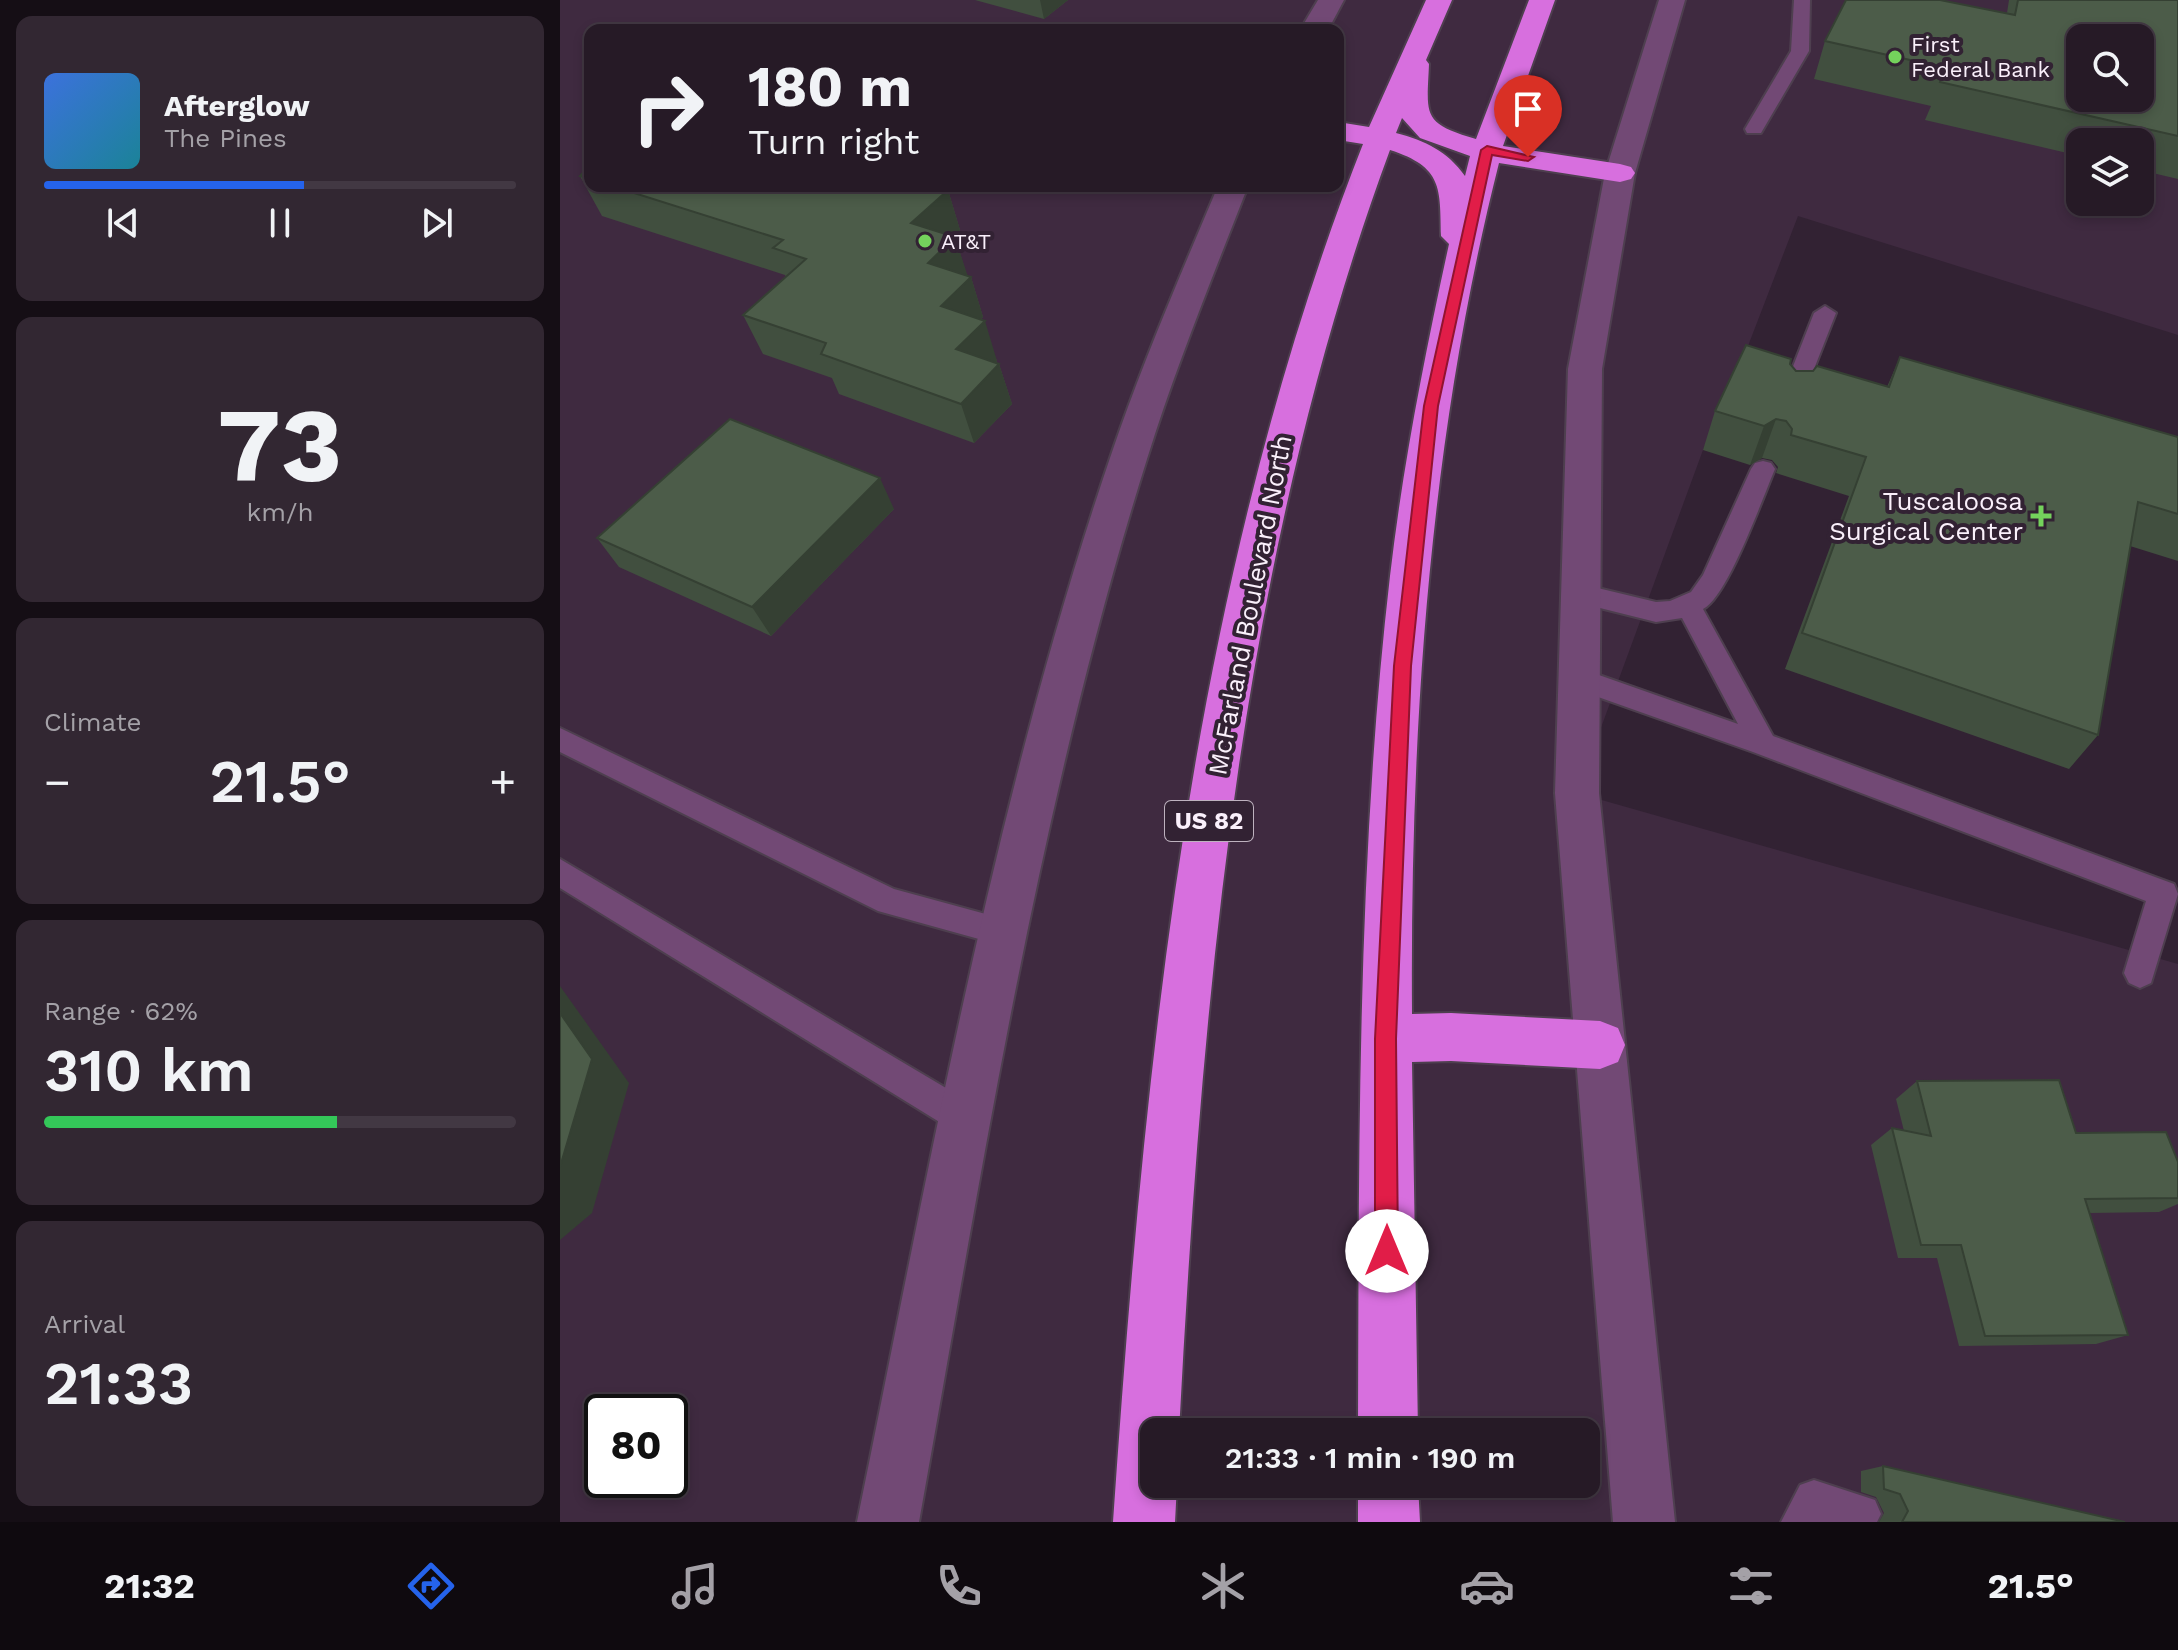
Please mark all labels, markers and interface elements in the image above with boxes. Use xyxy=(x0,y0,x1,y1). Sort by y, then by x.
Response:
map controls xyxy=(2066,24,2154,216)
button: search xyxy=(2066,24,2154,112)
place label: First Federal Bank xyxy=(1911,32,2050,82)
marker: First Federal Bank xyxy=(1886,48,1904,66)
text: 180 m xyxy=(748,54,912,120)
icon: right xyxy=(616,56,720,160)
pin xyxy=(1494,75,1562,157)
icon: arrive xyxy=(1506,87,1550,131)
text: Afterglow xyxy=(164,88,310,123)
text: Turn right xyxy=(748,121,919,163)
text: The Pines xyxy=(164,123,287,153)
button: layers xyxy=(2066,128,2154,216)
icon: previous xyxy=(101,201,145,245)
icon: pause xyxy=(258,201,302,245)
icon: next xyxy=(415,201,459,245)
place label: AT&T xyxy=(941,229,991,254)
marker: AT&T xyxy=(916,232,934,250)
text: 73 xyxy=(218,384,342,506)
street label: McFarland Boulevard North xyxy=(1202,432,1298,778)
place label: Tuscaloosa Surgical Center xyxy=(1829,486,2023,546)
text: km/h xyxy=(247,497,313,527)
marker: Tuscaloosa Surgical Center xyxy=(2030,505,2052,527)
text: Climate xyxy=(44,707,142,737)
text: 21.5° xyxy=(209,746,351,817)
text: − xyxy=(44,756,71,808)
text: + xyxy=(489,756,516,808)
road number: US 82 xyxy=(1165,801,1253,841)
text: Range · 62% xyxy=(44,996,198,1026)
text: 310 km xyxy=(44,1035,254,1106)
position arrow xyxy=(1345,1209,1429,1293)
text: Arrival xyxy=(44,1309,125,1339)
text: 21:33 xyxy=(44,1348,193,1419)
speed limit sign: 80 xyxy=(584,1394,688,1498)
text: 21:33 · 1 min · 190 m xyxy=(1225,1440,1515,1475)
icon: directions xyxy=(403,1558,459,1614)
icon: music xyxy=(667,1558,723,1614)
icon: phone xyxy=(931,1558,987,1614)
icon: climate xyxy=(1195,1558,1251,1614)
icon: car xyxy=(1459,1558,1515,1614)
icon: filters xyxy=(1723,1558,1779,1614)
text: 21:32 xyxy=(104,1565,195,1607)
text: 21.5° xyxy=(1988,1565,2074,1607)

